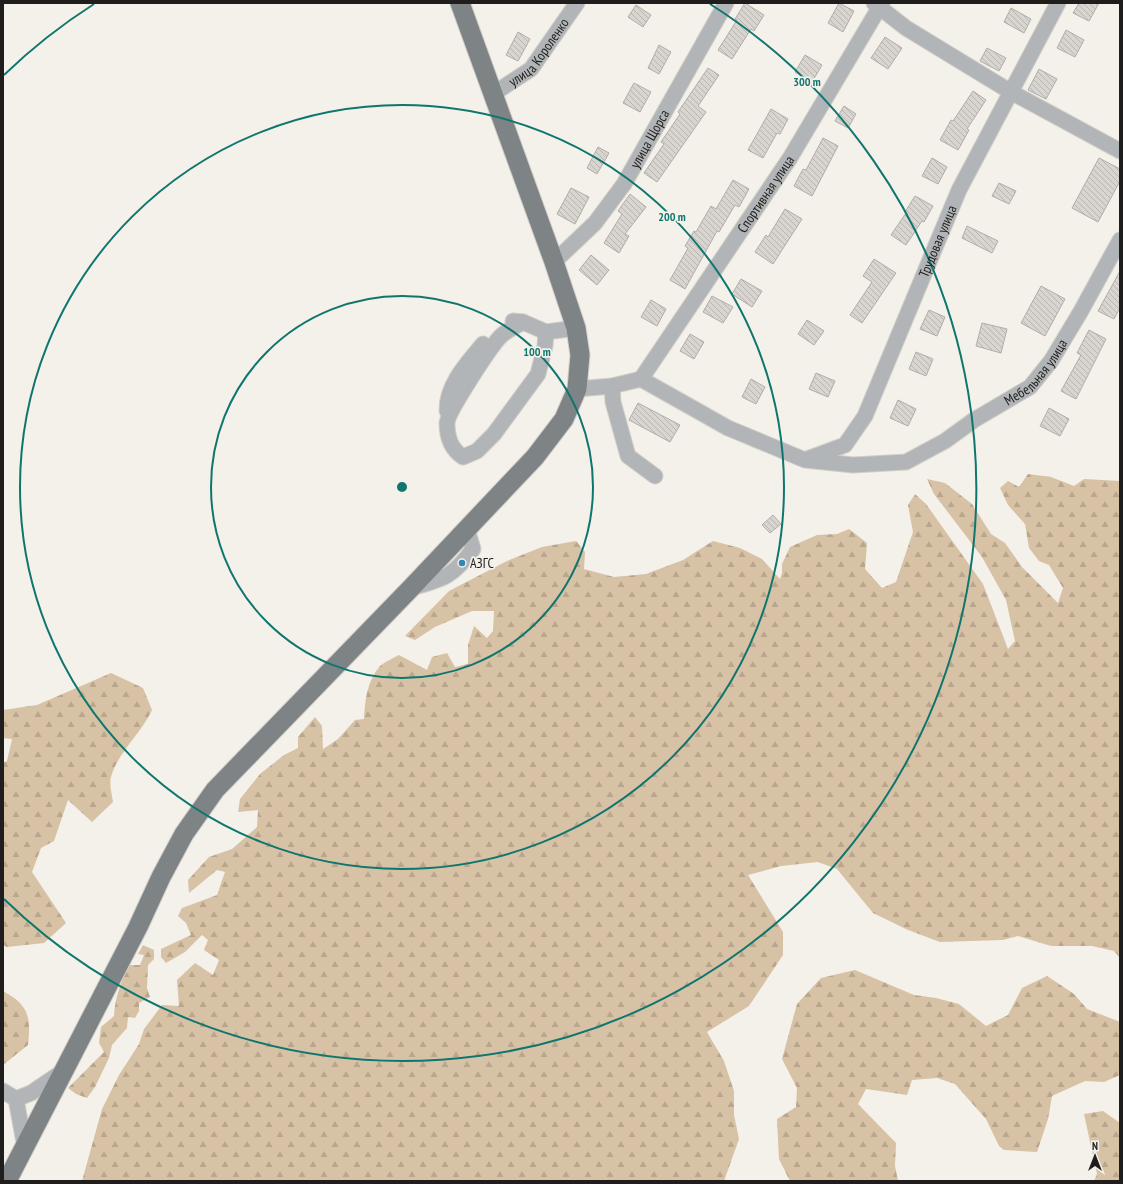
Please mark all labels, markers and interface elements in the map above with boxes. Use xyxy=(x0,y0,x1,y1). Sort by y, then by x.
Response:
street label: улица Короленко xyxy=(505,15,573,90)
text: 300 m xyxy=(793,74,821,89)
street label: улица Щорса xyxy=(626,106,673,171)
street label: Спортивная улица xyxy=(733,152,798,236)
street label: Трудовая улица xyxy=(915,202,961,280)
text: 200 m xyxy=(658,209,686,224)
street label: Мебельная улица xyxy=(1001,336,1071,409)
text: 100 m xyxy=(523,344,551,359)
centre of rings xyxy=(395,480,409,494)
place label: АЗГС xyxy=(470,554,494,572)
marker: АЗГС xyxy=(457,558,467,568)
north arrow xyxy=(1075,1136,1115,1176)
text: N xyxy=(1092,1139,1098,1153)

